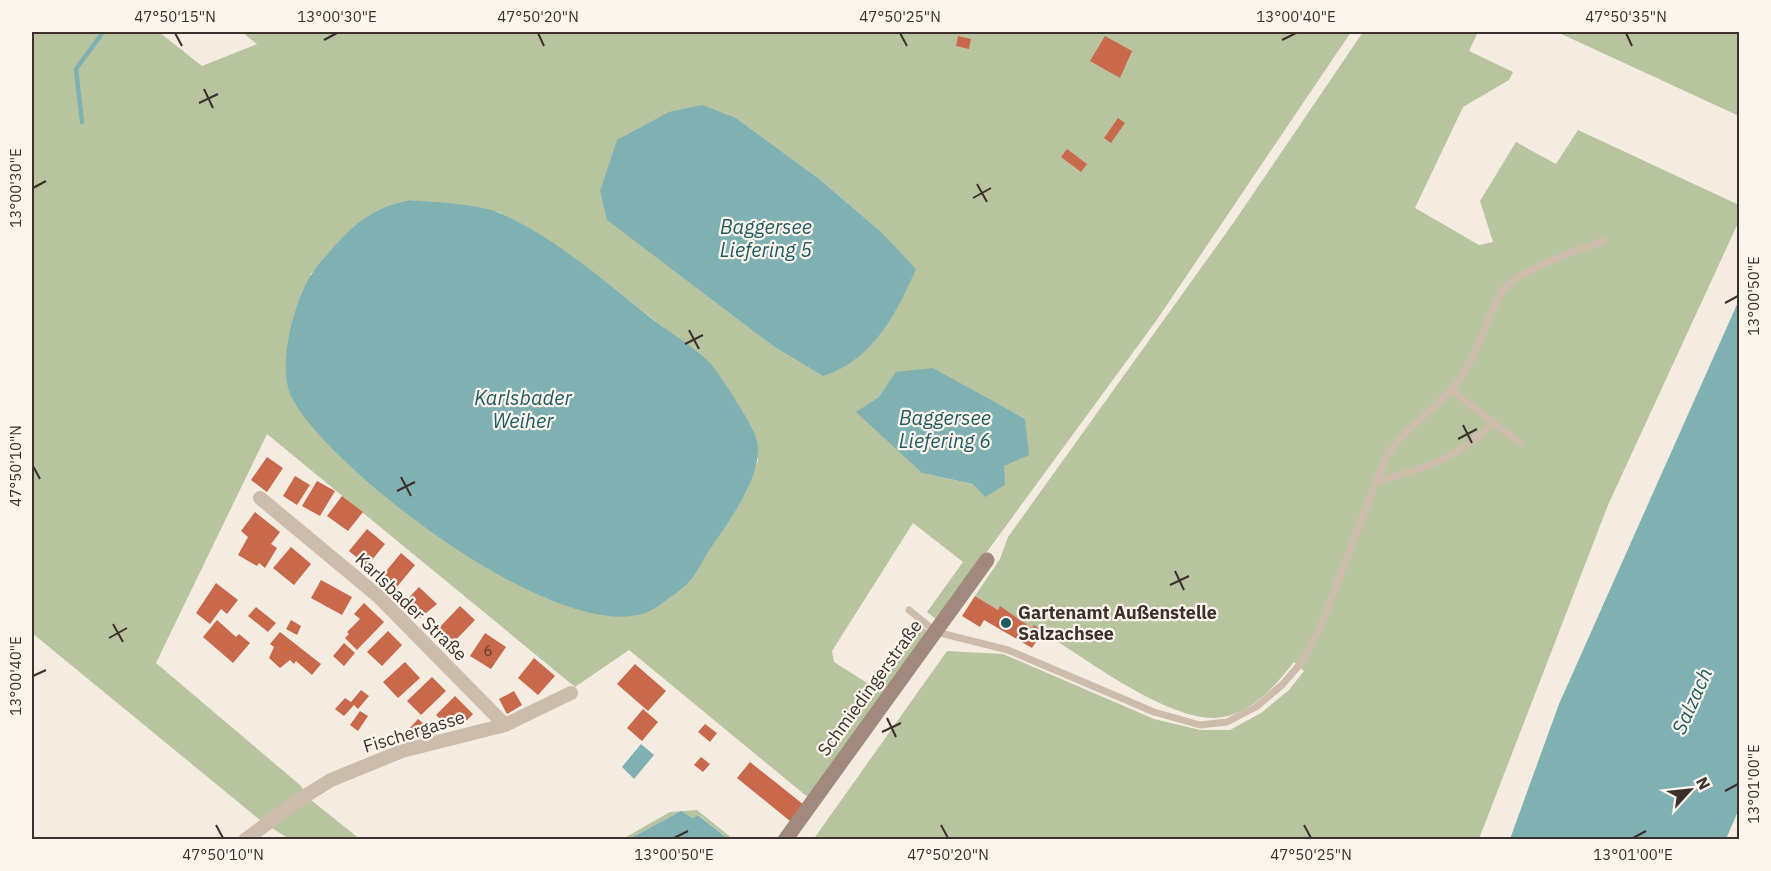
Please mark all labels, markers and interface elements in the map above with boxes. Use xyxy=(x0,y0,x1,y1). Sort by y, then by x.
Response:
text: 47°50'15"N xyxy=(134,7,216,26)
text: 13°00'30"E xyxy=(297,7,377,26)
text: 47°50'20"N xyxy=(497,7,579,26)
text: 47°50'25"N xyxy=(859,7,941,26)
text: 13°00'40"E xyxy=(1256,7,1336,26)
text: 47°50'35"N xyxy=(1585,7,1667,26)
text: 13°00'30"E xyxy=(6,148,25,228)
water label: Baggersee Liefering 5 xyxy=(720,213,812,263)
text: 13°00'50"E xyxy=(1744,256,1763,336)
water label: Karlsbader Weiher xyxy=(474,384,572,434)
water label: Baggersee Liefering 6 xyxy=(899,404,991,454)
text: 47°50'10"N xyxy=(6,425,25,507)
street label: Karlsbader Straße xyxy=(351,547,472,666)
place label: Gartenamt Außenstelle Salzachsee xyxy=(1018,601,1217,645)
street label: Schmiedingerstraße xyxy=(812,615,927,761)
marker: Gartenamt Außenstelle Salzachsee xyxy=(999,616,1013,630)
text: 13°00'40"E xyxy=(6,636,25,716)
house number: 6 xyxy=(483,641,493,660)
water label: Salzach xyxy=(1665,663,1718,738)
street label: Fischergasse xyxy=(360,705,468,758)
text: 13°01'00"E xyxy=(1744,744,1763,824)
north arrow xyxy=(1660,760,1720,820)
text: N xyxy=(1692,773,1715,793)
text: 47°50'10"N xyxy=(182,845,264,864)
text: 13°00'50"E xyxy=(634,845,714,864)
text: 47°50'20"N xyxy=(907,845,989,864)
text: 47°50'25"N xyxy=(1270,845,1352,864)
text: 13°01'00"E xyxy=(1593,845,1673,864)

